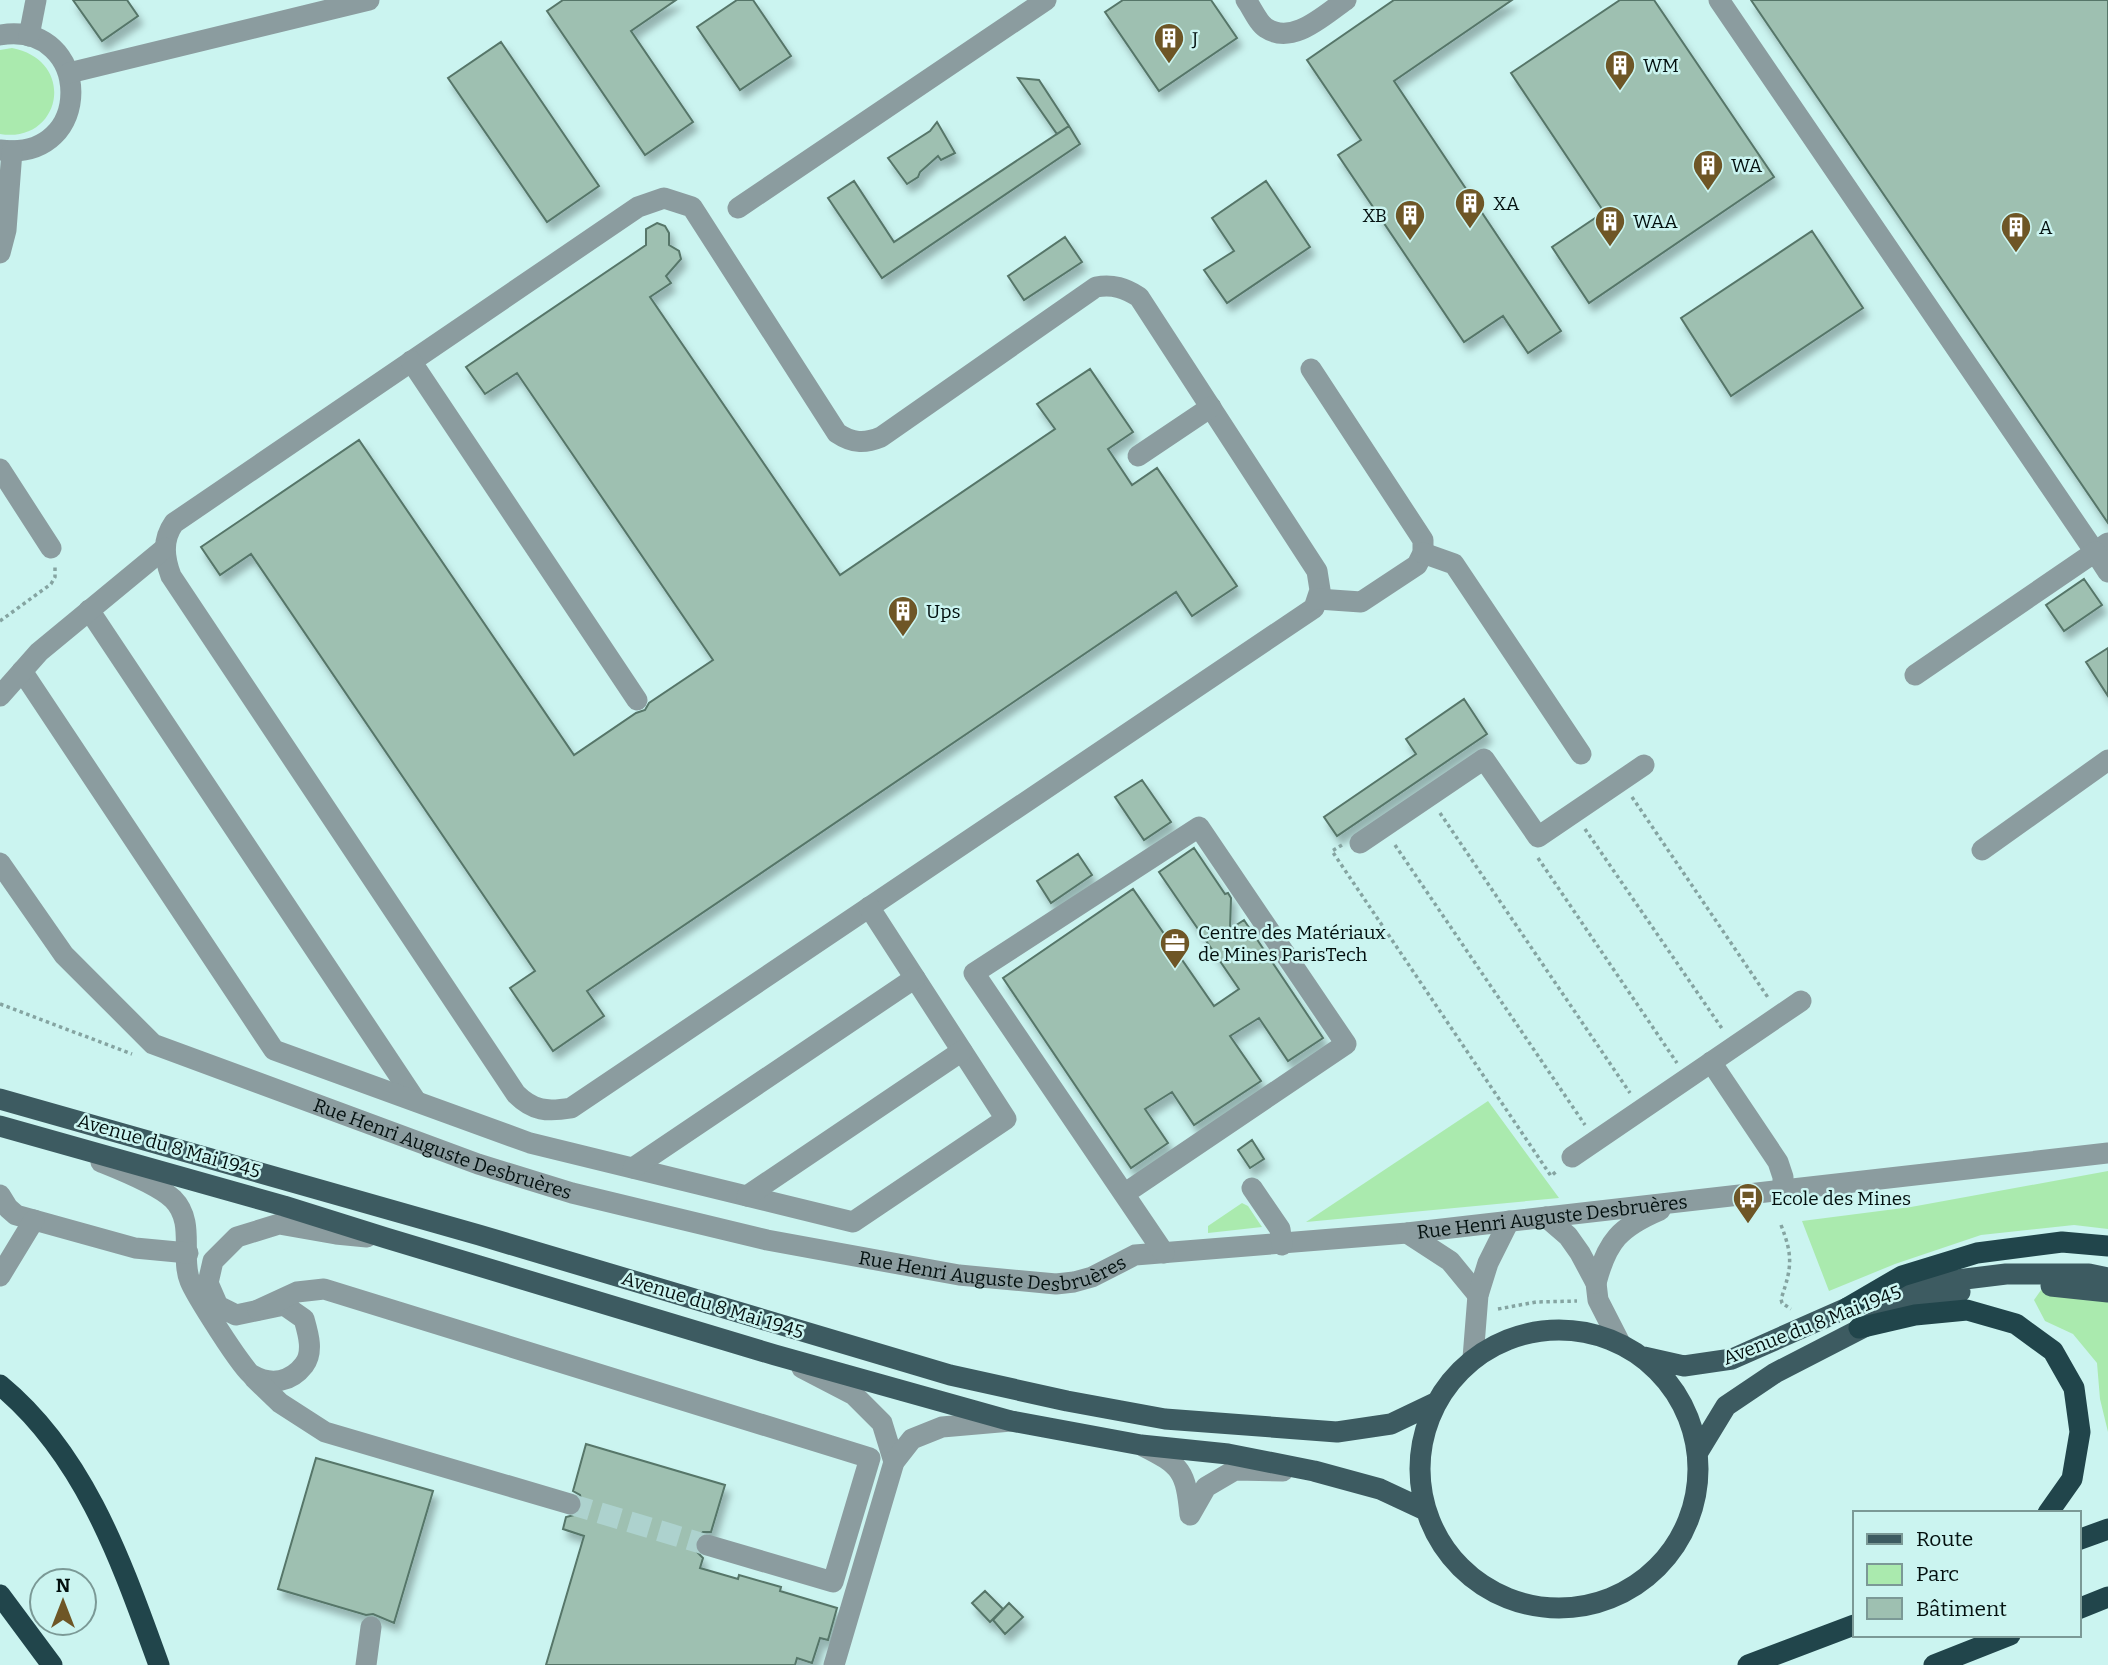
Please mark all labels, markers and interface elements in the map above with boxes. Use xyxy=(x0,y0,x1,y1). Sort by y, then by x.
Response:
building icon: J xyxy=(1152,21,1186,65)
place label: J xyxy=(1191,27,1198,50)
building icon: WM xyxy=(1603,48,1637,92)
place label: WM xyxy=(1643,54,1679,77)
building icon: WA xyxy=(1691,148,1725,192)
place label: WA xyxy=(1731,154,1763,177)
building icon: XA xyxy=(1453,186,1487,230)
place label: XA xyxy=(1493,192,1520,215)
building icon: XB xyxy=(1393,198,1427,242)
place label: XB xyxy=(1362,204,1387,227)
building icon: WAA xyxy=(1593,204,1627,248)
place label: WAA xyxy=(1633,210,1678,233)
building icon: A xyxy=(1999,210,2033,254)
place label: A xyxy=(2039,216,2053,239)
building icon: Ups xyxy=(886,594,920,638)
place label: Ups xyxy=(926,600,961,623)
place label: Centre des Matériaux de Mines ParisTech xyxy=(1198,921,1386,966)
office icon: Centre des Matériaux de Mines ParisTech xyxy=(1158,926,1192,970)
street label: Rue Henri Auguste Desbruères xyxy=(310,1093,575,1204)
street label: Avenue du 8 Mai 1945 xyxy=(75,1109,263,1183)
bus stop icon: Ecole des Mines xyxy=(1731,1181,1765,1225)
place label: Ecole des Mines xyxy=(1771,1187,1911,1210)
street label: Rue Henri Auguste Desbruères xyxy=(1416,1190,1689,1243)
text: Rue Henri Auguste Desbruères xyxy=(857,1245,1130,1296)
street label: Rue Henri Auguste Desbruères xyxy=(855,1246,1127,1268)
street label: Avenue du 8 Mai 1945 xyxy=(619,1266,807,1344)
street label: Avenue du 8 Mai 1945 xyxy=(1720,1280,1904,1370)
legend xyxy=(1853,1511,2080,1637)
text: Route xyxy=(1916,1526,1973,1552)
text: Parc xyxy=(1916,1561,1959,1587)
north arrow xyxy=(28,1567,98,1637)
text: N xyxy=(56,1574,71,1597)
text: Bâtiment xyxy=(1916,1596,2007,1622)

